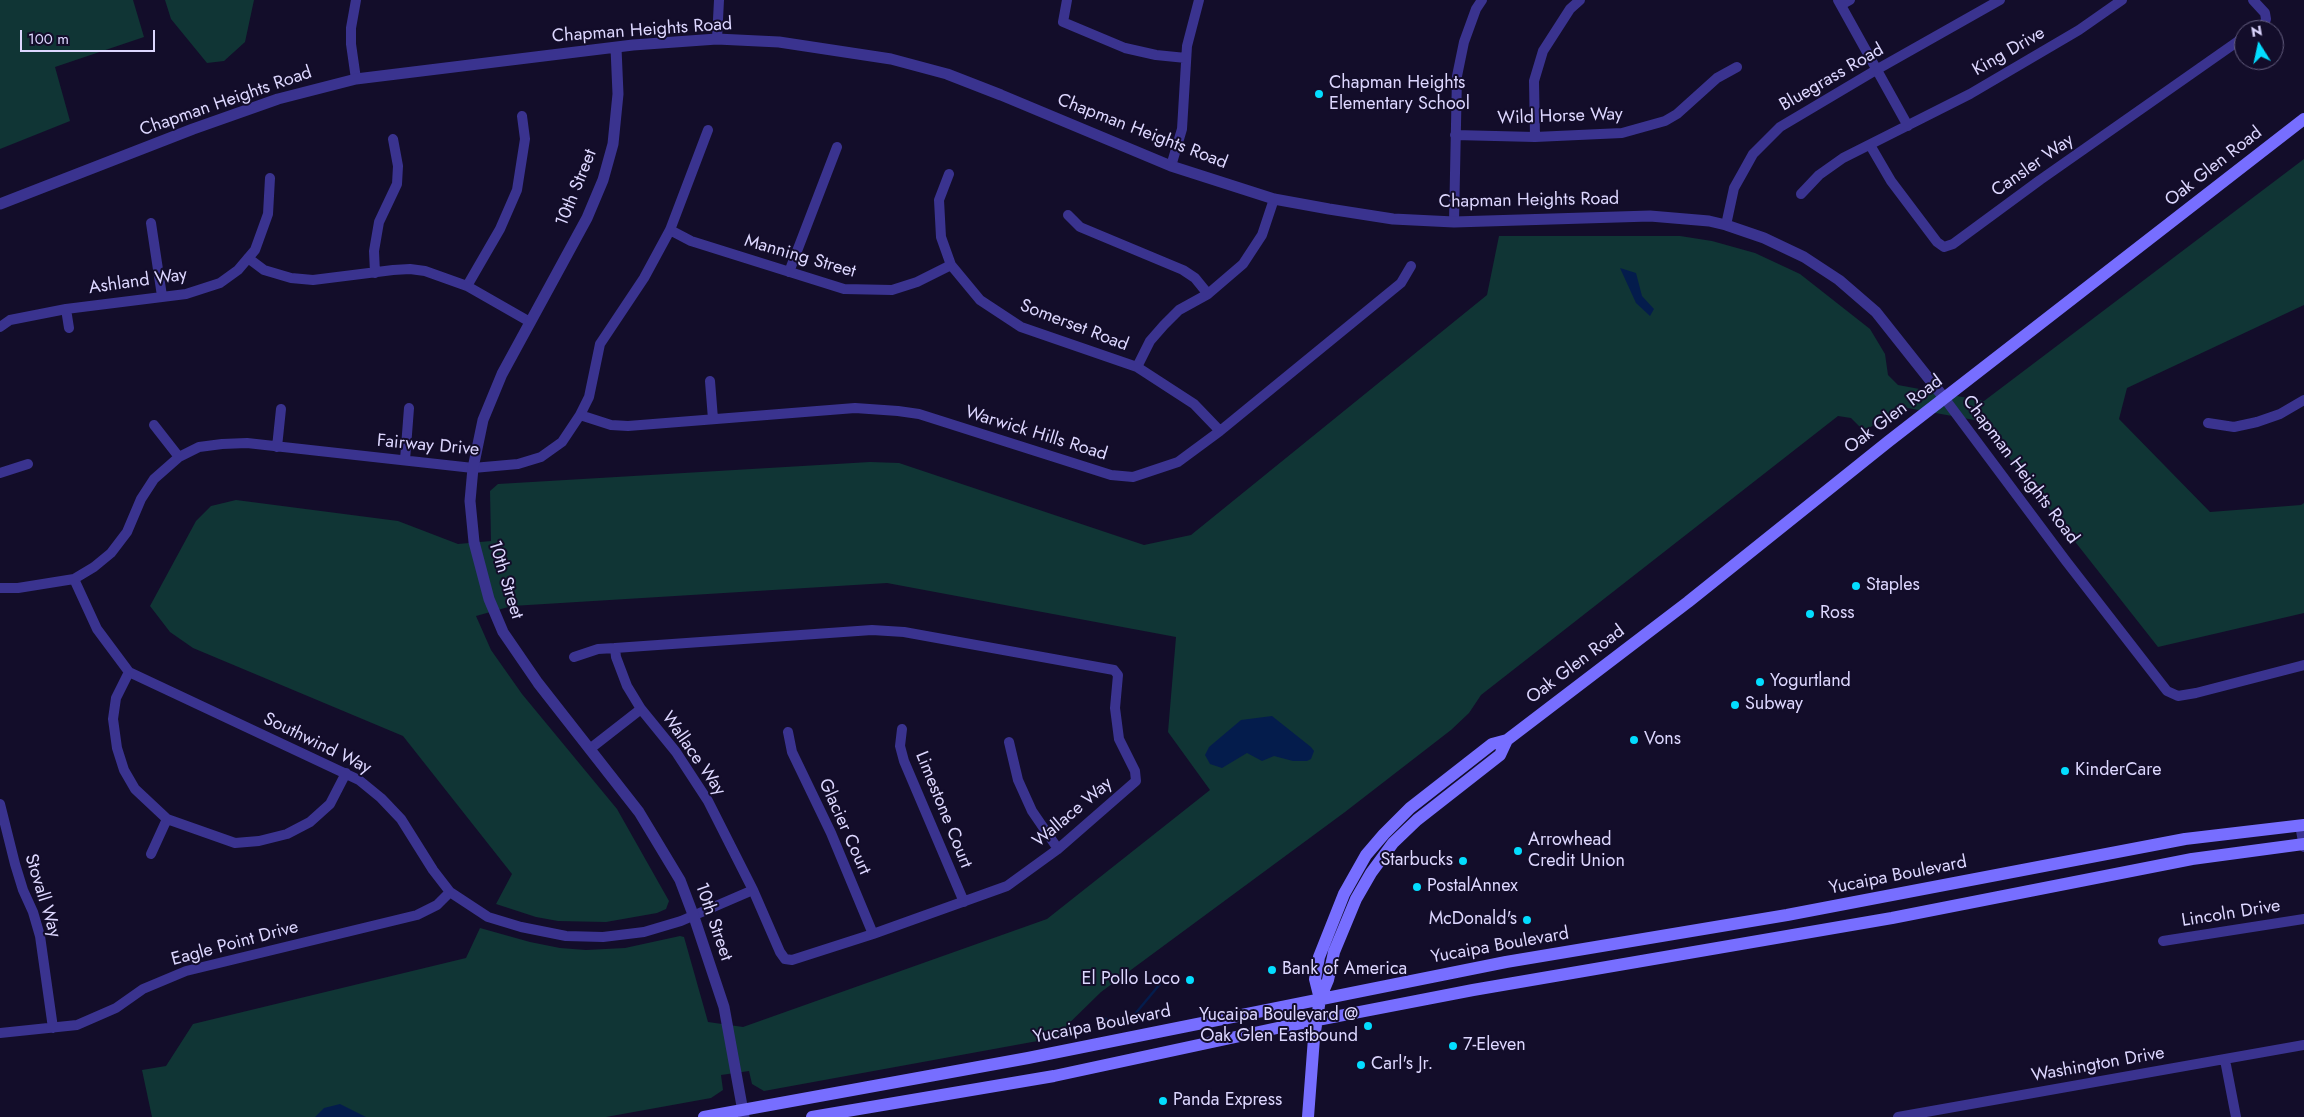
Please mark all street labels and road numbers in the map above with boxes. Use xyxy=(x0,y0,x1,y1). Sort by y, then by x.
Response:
street label: Chapman Heights Road xyxy=(551,14,733,48)
street label: King Drive xyxy=(1969,23,2049,81)
street label: Bluegrass Road xyxy=(1776,39,1888,117)
street label: Chapman Heights Road xyxy=(137,62,315,142)
street label: Chapman Heights Road xyxy=(1054,90,1230,174)
street label: Wild Horse Way xyxy=(1497,104,1623,130)
street label: Oak Glen Road xyxy=(2161,122,2267,212)
street label: Cansler Way xyxy=(1988,130,2078,202)
street label: 10th Street xyxy=(552,146,602,230)
street label: Chapman Heights Road xyxy=(1439,189,1619,213)
street label: Manning Street xyxy=(742,231,858,283)
street label: Ashland Way xyxy=(87,264,189,300)
street label: Somerset Road xyxy=(1017,295,1131,357)
street label: Oak Glen Road xyxy=(1841,371,1947,459)
street label: Chapman Heights Road xyxy=(1957,391,2083,549)
street label: Warwick Hills Road xyxy=(962,402,1110,466)
street label: Fairway Drive xyxy=(376,431,480,461)
street label: 10th Street xyxy=(483,538,527,622)
street label: Oak Glen Road xyxy=(1523,621,1629,709)
street label: Wallace Way xyxy=(656,708,730,800)
street label: Southwind Way xyxy=(260,709,374,779)
street label: Limestone Court xyxy=(910,749,976,871)
street label: Wallace Way xyxy=(1029,773,1117,853)
street label: Glacier Court xyxy=(813,776,875,878)
street label: Stovall Way xyxy=(19,851,65,941)
street label: Yucaipa Boulevard xyxy=(1827,852,1969,900)
street label: 10th Street xyxy=(690,880,736,964)
street label: Lincoln Drive xyxy=(2180,896,2282,932)
street label: Eagle Point Drive xyxy=(169,917,301,971)
street label: Yucaipa Boulevard xyxy=(1429,923,1571,969)
street label: Yucaipa Boulevard xyxy=(1031,1001,1173,1049)
street label: Washington Drive xyxy=(2030,1043,2166,1087)

